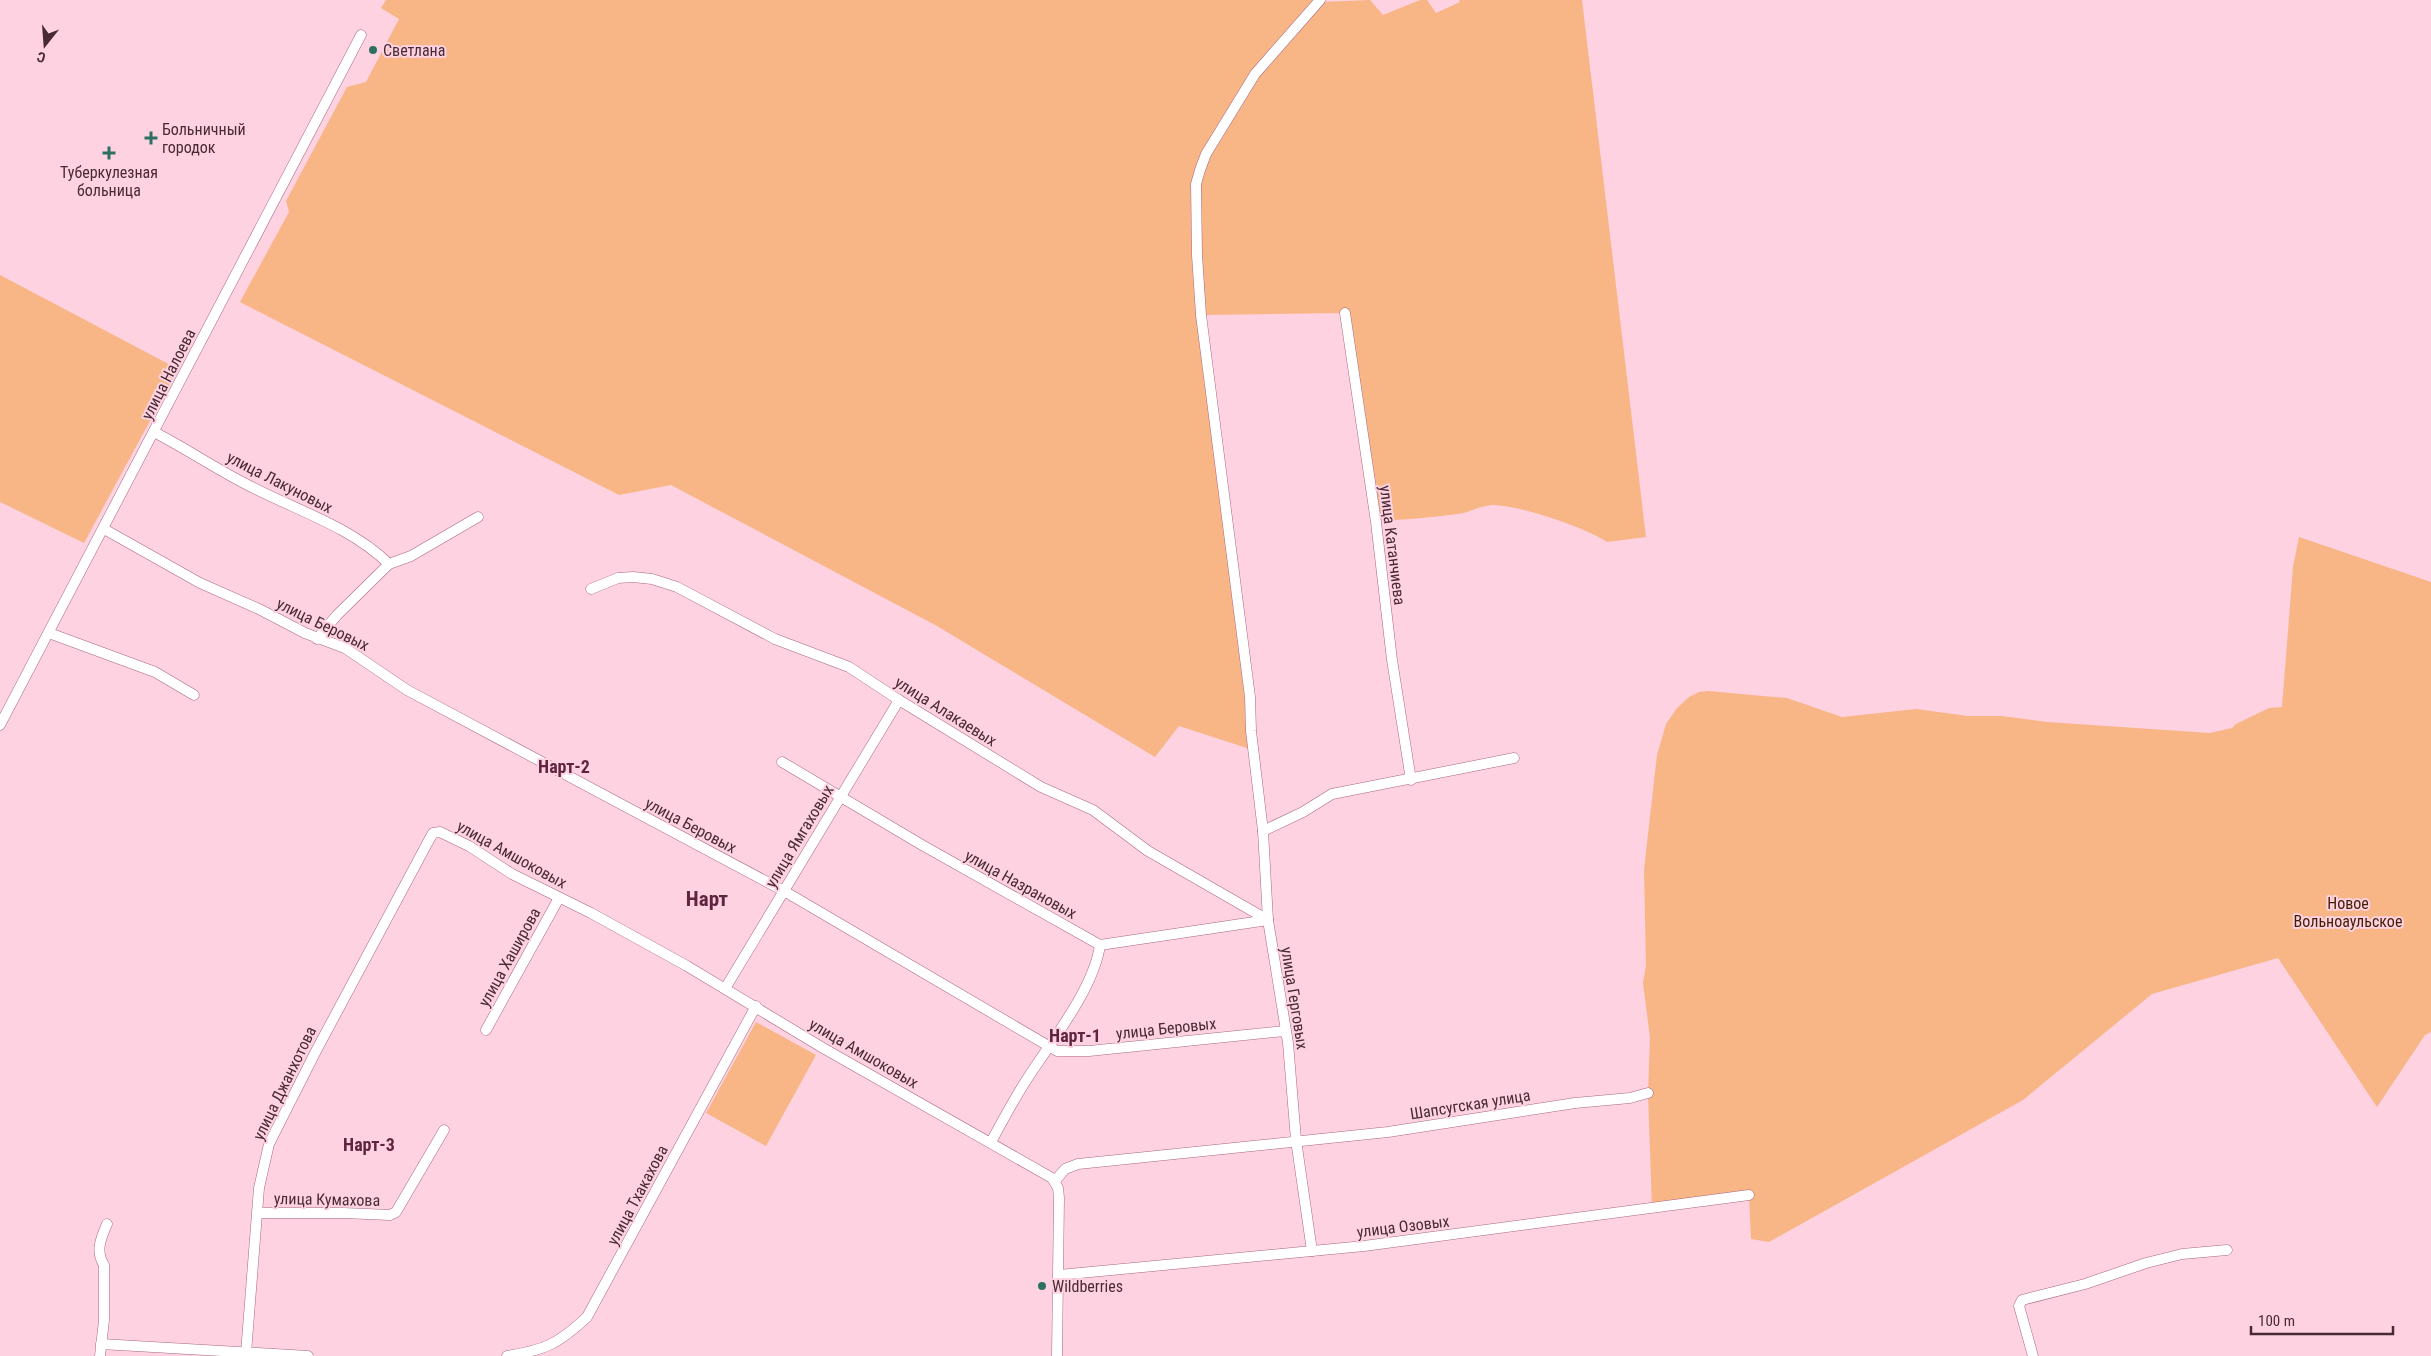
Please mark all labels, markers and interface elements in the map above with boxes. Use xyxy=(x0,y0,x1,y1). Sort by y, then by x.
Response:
north arrow xyxy=(20,20,70,70)
place label: Светлана xyxy=(383,41,445,60)
marker: Светлана xyxy=(367,44,379,56)
text: С xyxy=(35,49,47,66)
place label: Больничный городок xyxy=(162,120,246,157)
marker: Больничный городок xyxy=(144,131,158,145)
marker: Туберкулезная больница xyxy=(102,146,116,160)
place label: Туберкулезная больница xyxy=(60,163,158,200)
street label: улица Налоева xyxy=(137,326,199,423)
street label: улица Лакуновых xyxy=(224,448,336,517)
street label: улица Катанчиева xyxy=(1376,484,1409,606)
street label: улица Беровых xyxy=(273,594,372,655)
street label: улица Алакаевых xyxy=(891,673,1000,750)
district label: Нарт-2 xyxy=(538,756,590,777)
street label: улица Ямгаховых xyxy=(761,782,837,891)
street label: улица Беровых xyxy=(642,793,740,857)
street label: улица Амшоковых xyxy=(453,816,570,893)
street label: улица Назрановых xyxy=(962,846,1080,923)
district label: Нарт xyxy=(686,887,729,911)
park label: Новое Вольноаульское xyxy=(2294,894,2402,931)
street label: улица Хаширова xyxy=(474,905,544,1010)
street label: улица Герговых xyxy=(1277,945,1312,1051)
street label: улица Беровых xyxy=(1115,1014,1217,1043)
street label: улица Амшоковых xyxy=(806,1015,922,1092)
street label: улица Джанхотова xyxy=(249,1023,320,1143)
district label: Нарт-1 xyxy=(1049,1025,1101,1046)
street label: Шапсугская улица xyxy=(1409,1086,1532,1123)
district label: Нарт-3 xyxy=(343,1134,395,1155)
street label: улица Тхакахова xyxy=(603,1142,672,1248)
street label: улица Кумахова xyxy=(274,1189,380,1210)
street label: улица Озовых xyxy=(1356,1211,1450,1242)
place label: Wildberries xyxy=(1052,1277,1123,1296)
marker: Wildberries xyxy=(1036,1280,1048,1292)
scale bar xyxy=(2251,1304,2394,1336)
text: 100 m xyxy=(2258,1312,2295,1330)

